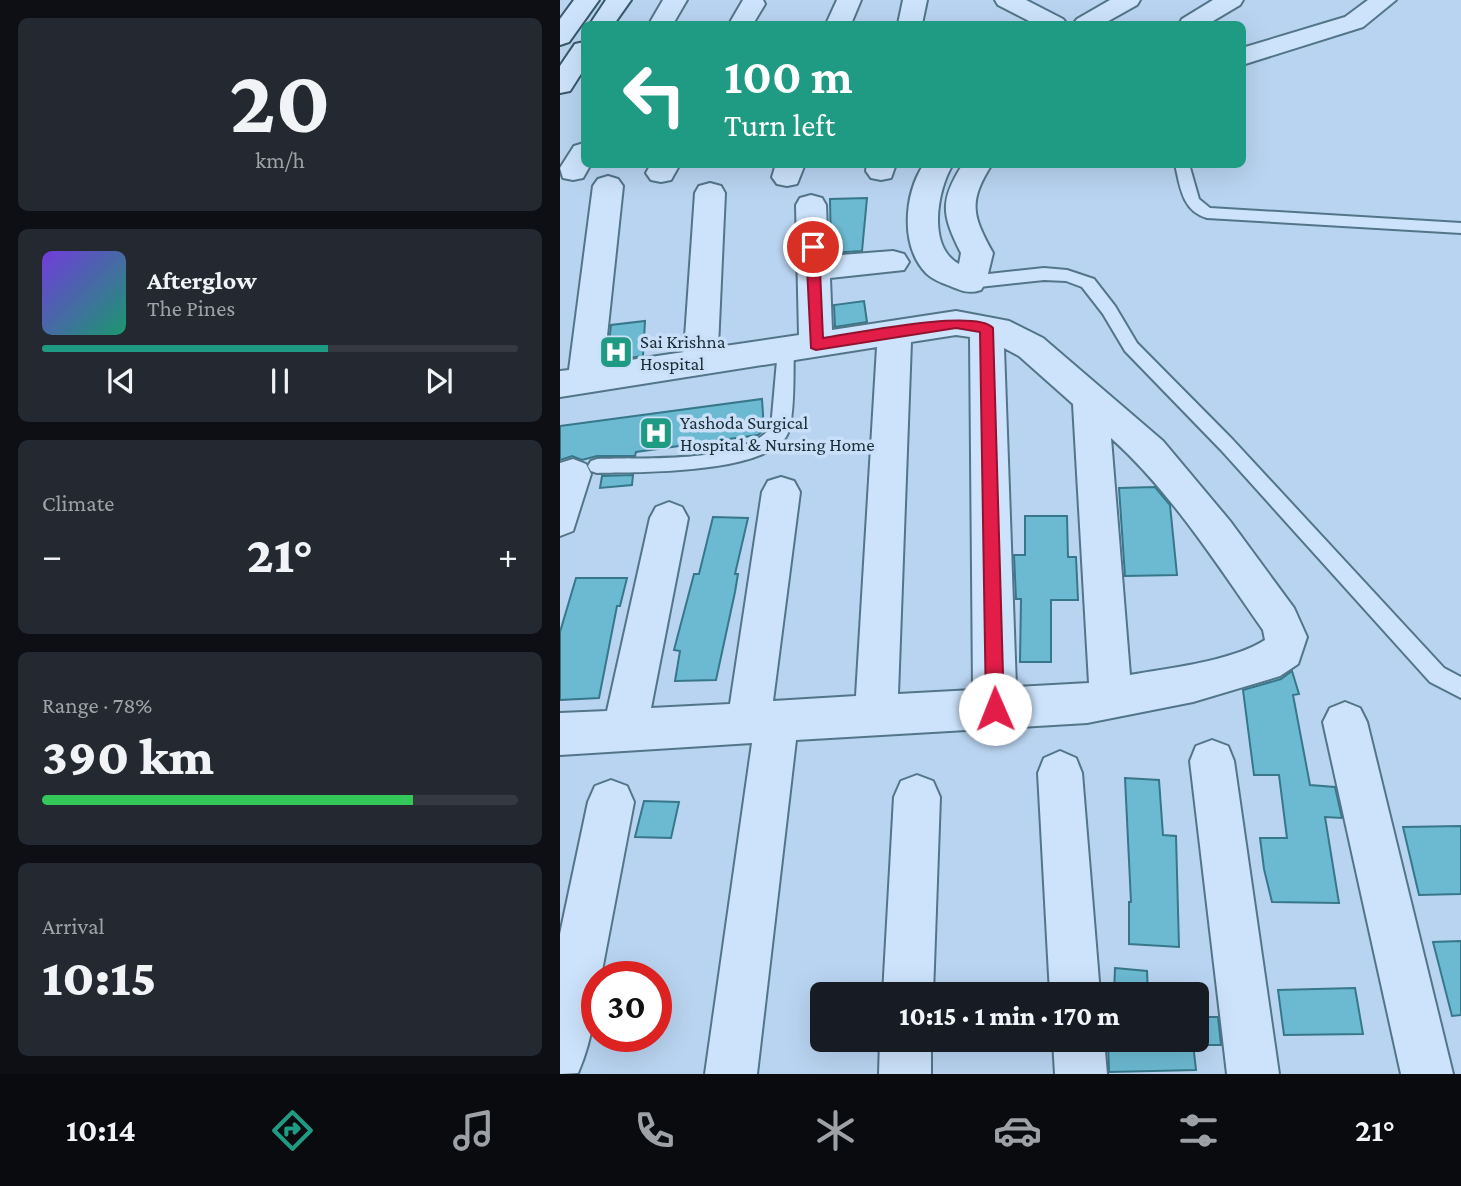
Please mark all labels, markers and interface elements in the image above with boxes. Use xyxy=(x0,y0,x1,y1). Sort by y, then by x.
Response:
icon: left xyxy=(609,49,700,140)
text: 100 m xyxy=(724,49,853,104)
text: 20 xyxy=(229,50,331,152)
text: Turn left xyxy=(724,107,835,143)
text: km/h xyxy=(255,147,305,173)
pin xyxy=(783,217,843,277)
icon: arrive xyxy=(794,228,832,266)
text: Afterglow xyxy=(147,266,257,295)
text: The Pines xyxy=(147,295,235,321)
place label: Sai Krishna Hospital xyxy=(640,331,726,374)
hospital icon: Sai Krishna Hospital xyxy=(597,333,635,371)
icon: previous xyxy=(102,362,140,400)
icon: pause xyxy=(261,362,299,400)
icon: next xyxy=(420,362,458,400)
place label: Yashoda Surgical Hospital & Nursing Home xyxy=(680,412,875,455)
hospital icon: Yashoda Surgical Hospital & Nursing Home xyxy=(637,414,675,452)
text: Climate xyxy=(42,490,114,516)
text: 21° xyxy=(247,525,313,583)
text: − xyxy=(42,534,62,576)
text: + xyxy=(498,534,518,576)
position arrow xyxy=(958,672,1032,746)
text: Range · 78% xyxy=(42,692,152,718)
text: 390 km xyxy=(42,727,214,785)
text: Arrival xyxy=(42,913,105,939)
text: 10:15 xyxy=(42,948,156,1006)
speed limit sign: 30 xyxy=(581,961,672,1052)
text: 10:15 · 1 min · 170 m xyxy=(899,1002,1120,1031)
icon: directions xyxy=(268,1106,317,1155)
icon: music xyxy=(449,1106,498,1155)
icon: phone xyxy=(630,1106,679,1155)
icon: climate xyxy=(811,1106,860,1155)
icon: car xyxy=(993,1106,1042,1155)
icon: filters xyxy=(1174,1106,1223,1155)
text: 10:14 xyxy=(66,1112,136,1148)
text: 21° xyxy=(1355,1112,1395,1148)

